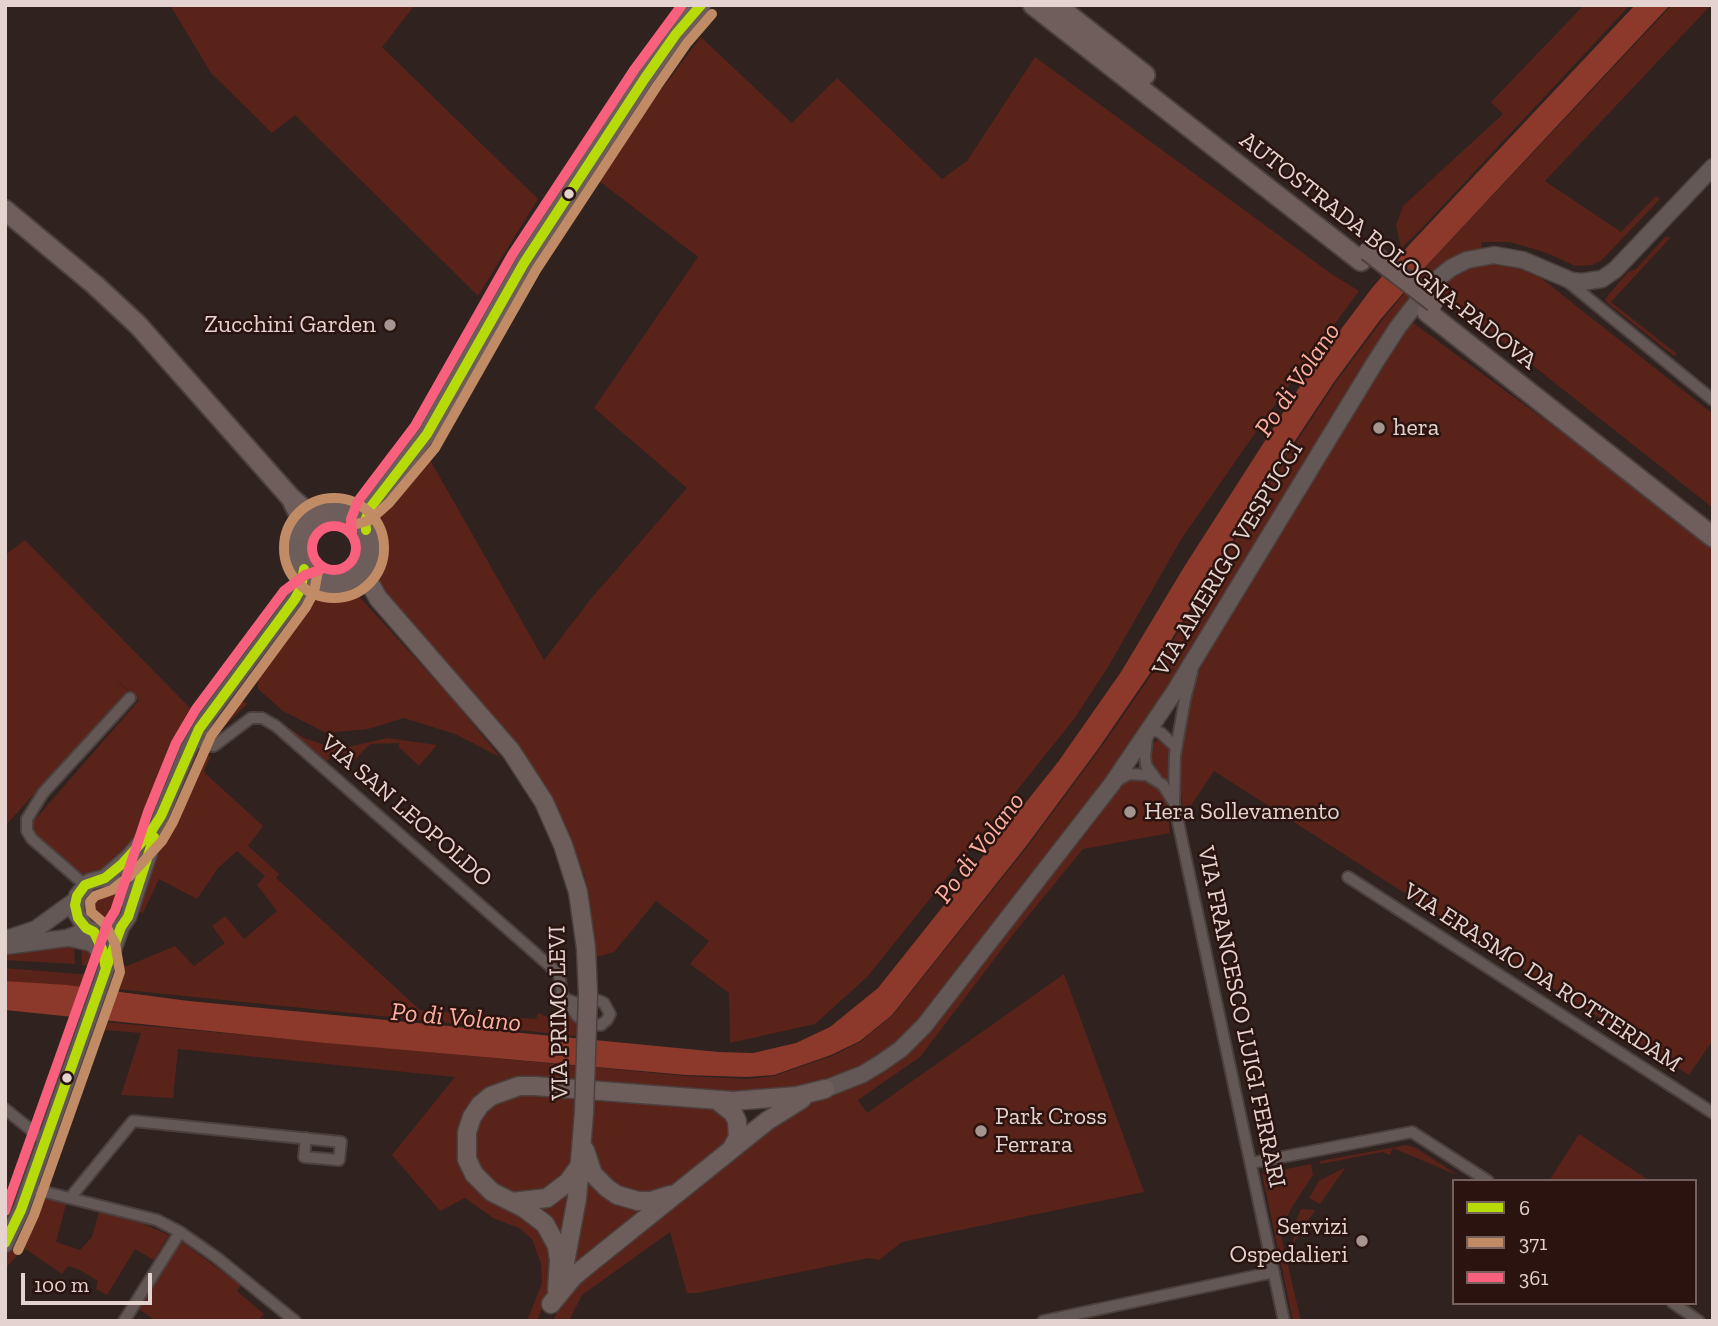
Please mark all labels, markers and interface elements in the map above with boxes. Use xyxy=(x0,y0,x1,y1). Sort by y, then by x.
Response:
street label: AUTOSTRADA BOLOGNA-PADOVA xyxy=(1234,126,1542,376)
unlabelled marker xyxy=(562,187,576,201)
place label: Zucchini Garden xyxy=(204,311,376,339)
marker: Zucchini Garden xyxy=(382,317,398,333)
water label: Po di Volano xyxy=(1249,317,1347,443)
place label: hera xyxy=(1393,414,1439,442)
marker: hera xyxy=(1371,420,1387,436)
street label: VIA AMERIGO VESPUCCI xyxy=(1146,436,1310,682)
street label: VIA SAN LEOPOLDO xyxy=(314,729,498,893)
water label: Po di Volano xyxy=(928,786,1032,910)
place label: Hera Sollevamento xyxy=(1144,798,1339,826)
marker: Hera Sollevamento xyxy=(1122,804,1138,820)
street label: VIA FRANCESCO LUIGI FERRARI xyxy=(1191,844,1291,1190)
street label: VIA ERASMO DA ROTTERDAM xyxy=(1397,877,1687,1079)
street label: VIA PRIMO LEVI xyxy=(543,925,575,1101)
water label: Po di Volano xyxy=(390,997,522,1039)
unlabelled marker xyxy=(60,1071,74,1085)
place label: Park Cross Ferrara xyxy=(995,1103,1107,1159)
marker: Park Cross Ferrara xyxy=(973,1123,989,1139)
legend xyxy=(1452,1179,1697,1305)
text: 6 xyxy=(1519,1195,1530,1220)
place label: Servizi Ospedalieri xyxy=(1230,1213,1348,1269)
text: 371 xyxy=(1519,1230,1547,1255)
marker: Servizi Ospedalieri xyxy=(1354,1233,1370,1249)
scale bar xyxy=(24,1260,156,1304)
text: 361 xyxy=(1519,1265,1549,1290)
text: 100 m xyxy=(34,1272,89,1297)

